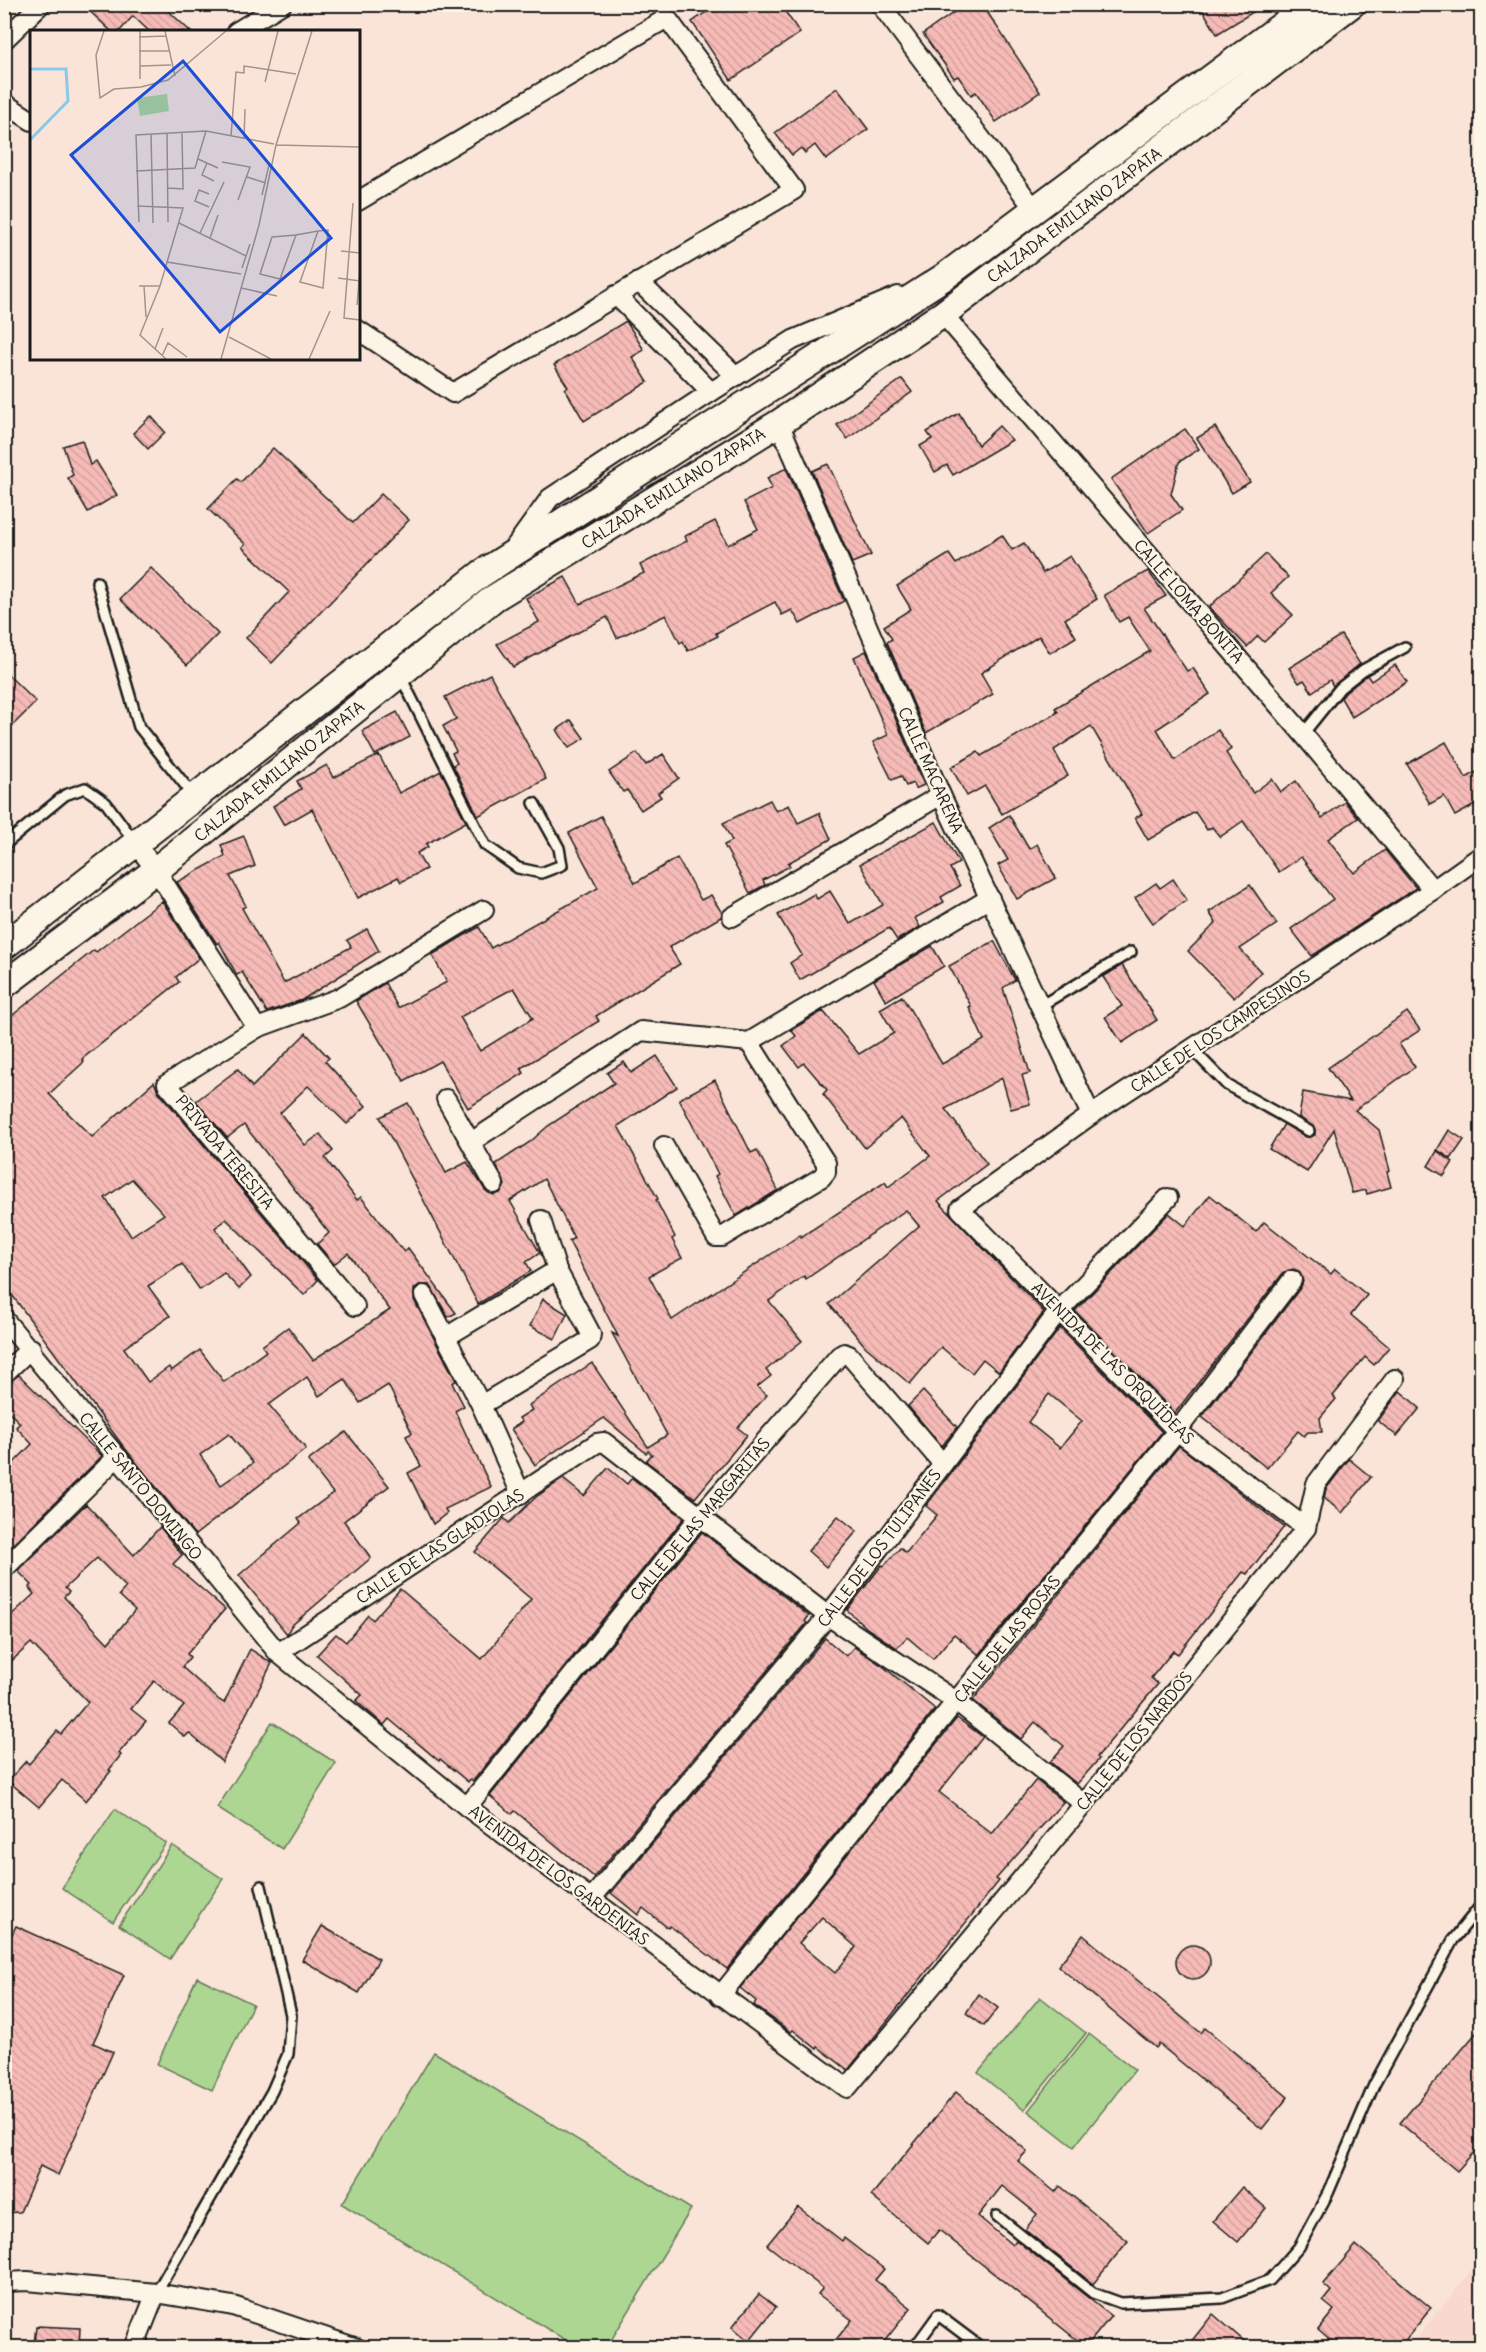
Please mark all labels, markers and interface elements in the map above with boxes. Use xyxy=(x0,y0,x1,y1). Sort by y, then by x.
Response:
inset map xyxy=(30,30,360,360)
street label: CALZADA EMILIANO ZAPATA xyxy=(983,143,1165,287)
street label: CALZADA EMILIANO ZAPATA xyxy=(577,423,769,553)
street label: CALLE LOMA BONITA xyxy=(1130,535,1248,667)
street label: CALZADA EMILIANO ZAPATA xyxy=(190,696,368,846)
street label: CALLE MACARENA xyxy=(894,704,968,836)
street label: CALLE DE LOS CAMPESINOS xyxy=(1126,965,1314,1097)
street label: PRIVADA TERESITA xyxy=(171,1091,279,1213)
street label: AVENIDA DE LAS ORQUÍDEAS xyxy=(1028,1278,1198,1448)
street label: CALLE SANTO DOMINGO xyxy=(75,1408,207,1564)
street label: CALLE DE LAS MARGARITAS xyxy=(626,1433,774,1605)
street label: CALLE DE LOS TULIPANES xyxy=(813,1465,945,1631)
street label: CALLE DE LAS GLADIOLAS xyxy=(352,1484,528,1608)
street label: CALLE DE LAS ROSAS xyxy=(949,1571,1065,1707)
street label: CALLE DE LOS NARDOS xyxy=(1072,1667,1196,1815)
street label: AVENIDA DE LOS GARDENIAS xyxy=(465,1801,653,1949)

